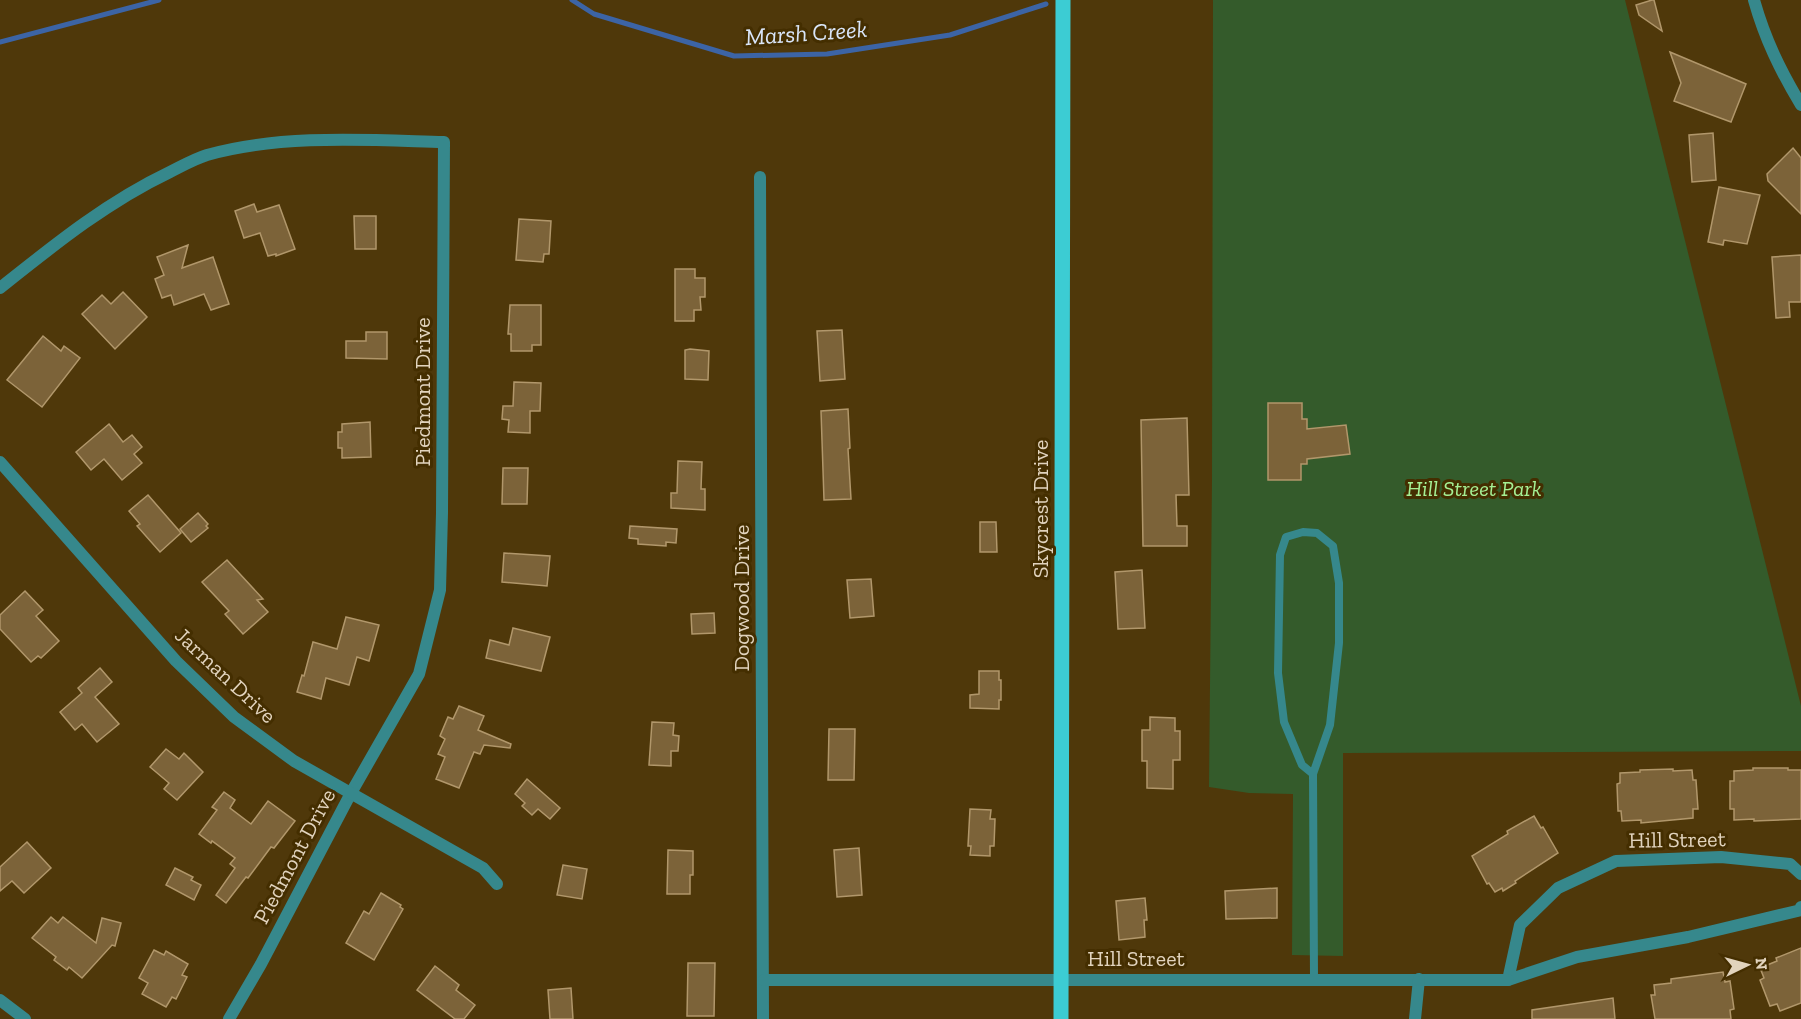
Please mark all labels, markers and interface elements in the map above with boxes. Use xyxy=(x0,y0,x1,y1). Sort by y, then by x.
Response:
water label: Marsh Creek xyxy=(744,14,868,51)
street label: Piedmont Drive xyxy=(409,317,436,467)
street label: Skycrest Drive xyxy=(1027,440,1054,578)
park label: Hill Street Park xyxy=(1406,475,1542,502)
street label: Dogwood Drive xyxy=(728,525,755,671)
street label: Jarman Drive xyxy=(170,622,282,729)
street label: Piedmont Drive xyxy=(248,784,341,928)
street label: Hill Street xyxy=(1628,825,1727,854)
north arrow xyxy=(1717,935,1777,995)
street label: Hill Street xyxy=(1087,945,1186,972)
text: N xyxy=(1751,957,1771,971)

